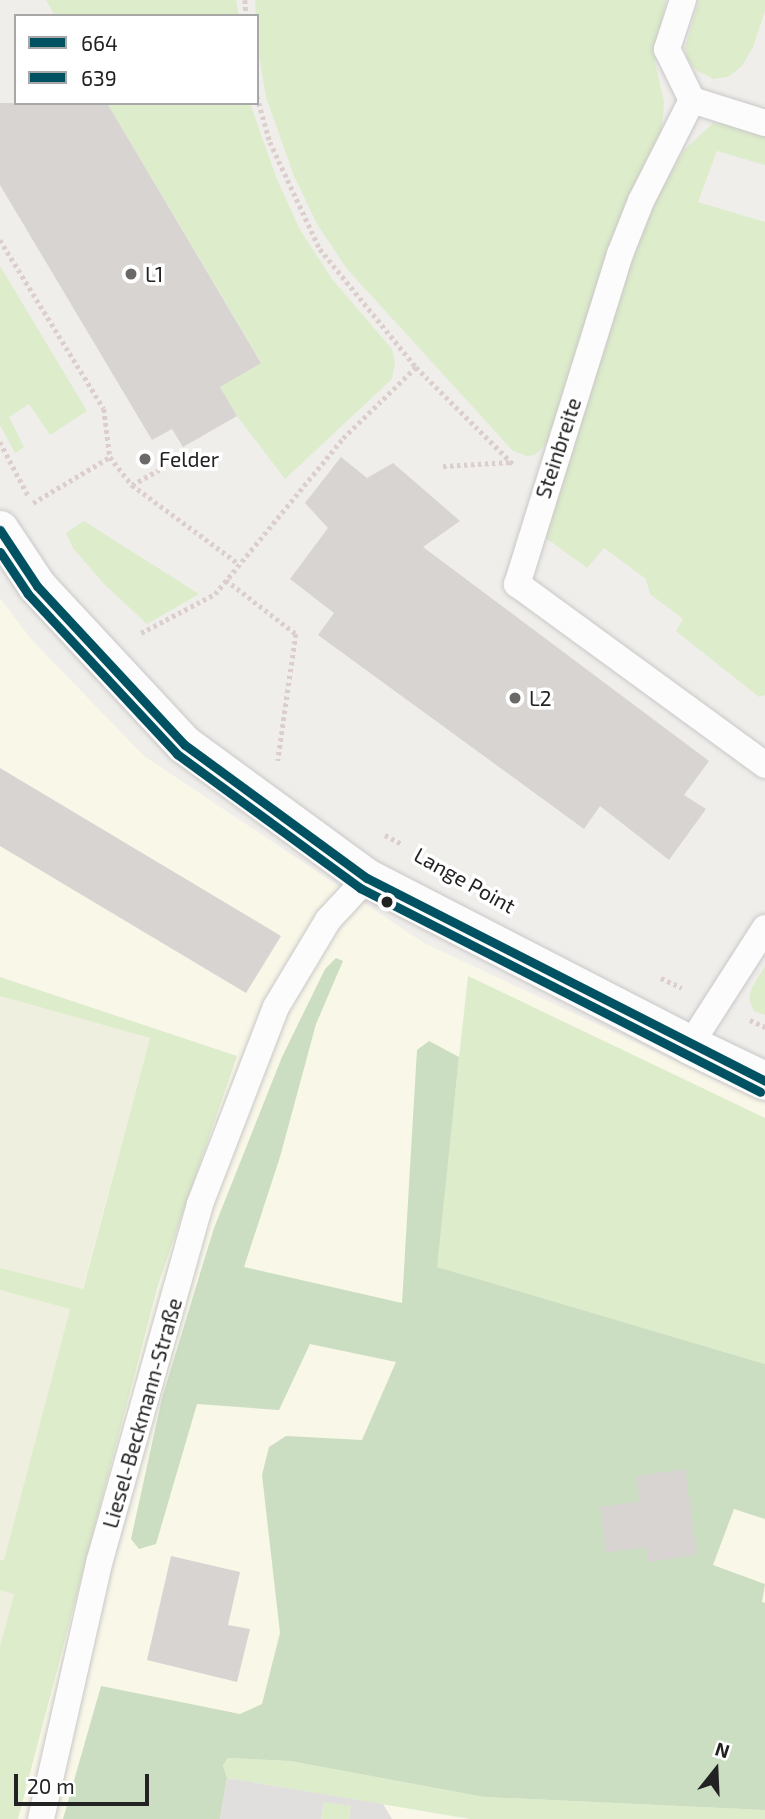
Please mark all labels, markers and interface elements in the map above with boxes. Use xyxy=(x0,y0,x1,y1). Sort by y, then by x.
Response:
legend xyxy=(14,14,259,105)
text: 664 xyxy=(81,30,118,55)
text: 639 xyxy=(81,65,117,90)
place label: L1 xyxy=(145,261,163,287)
marker: L1 xyxy=(123,266,139,282)
street label: Steinbreite xyxy=(530,395,586,501)
place label: Felder xyxy=(159,446,219,472)
marker: Felder xyxy=(137,451,153,467)
place label: L2 xyxy=(529,685,552,711)
marker: L2 xyxy=(507,690,523,706)
street label: Lange Point xyxy=(410,842,520,918)
unlabelled marker xyxy=(380,895,394,909)
street label: Liesel-Beckmann-Straße xyxy=(97,1295,187,1531)
north arrow xyxy=(681,1735,751,1805)
text: N xyxy=(713,1736,733,1763)
scale bar xyxy=(18,1759,152,1803)
text: 20 m xyxy=(27,1773,75,1798)

